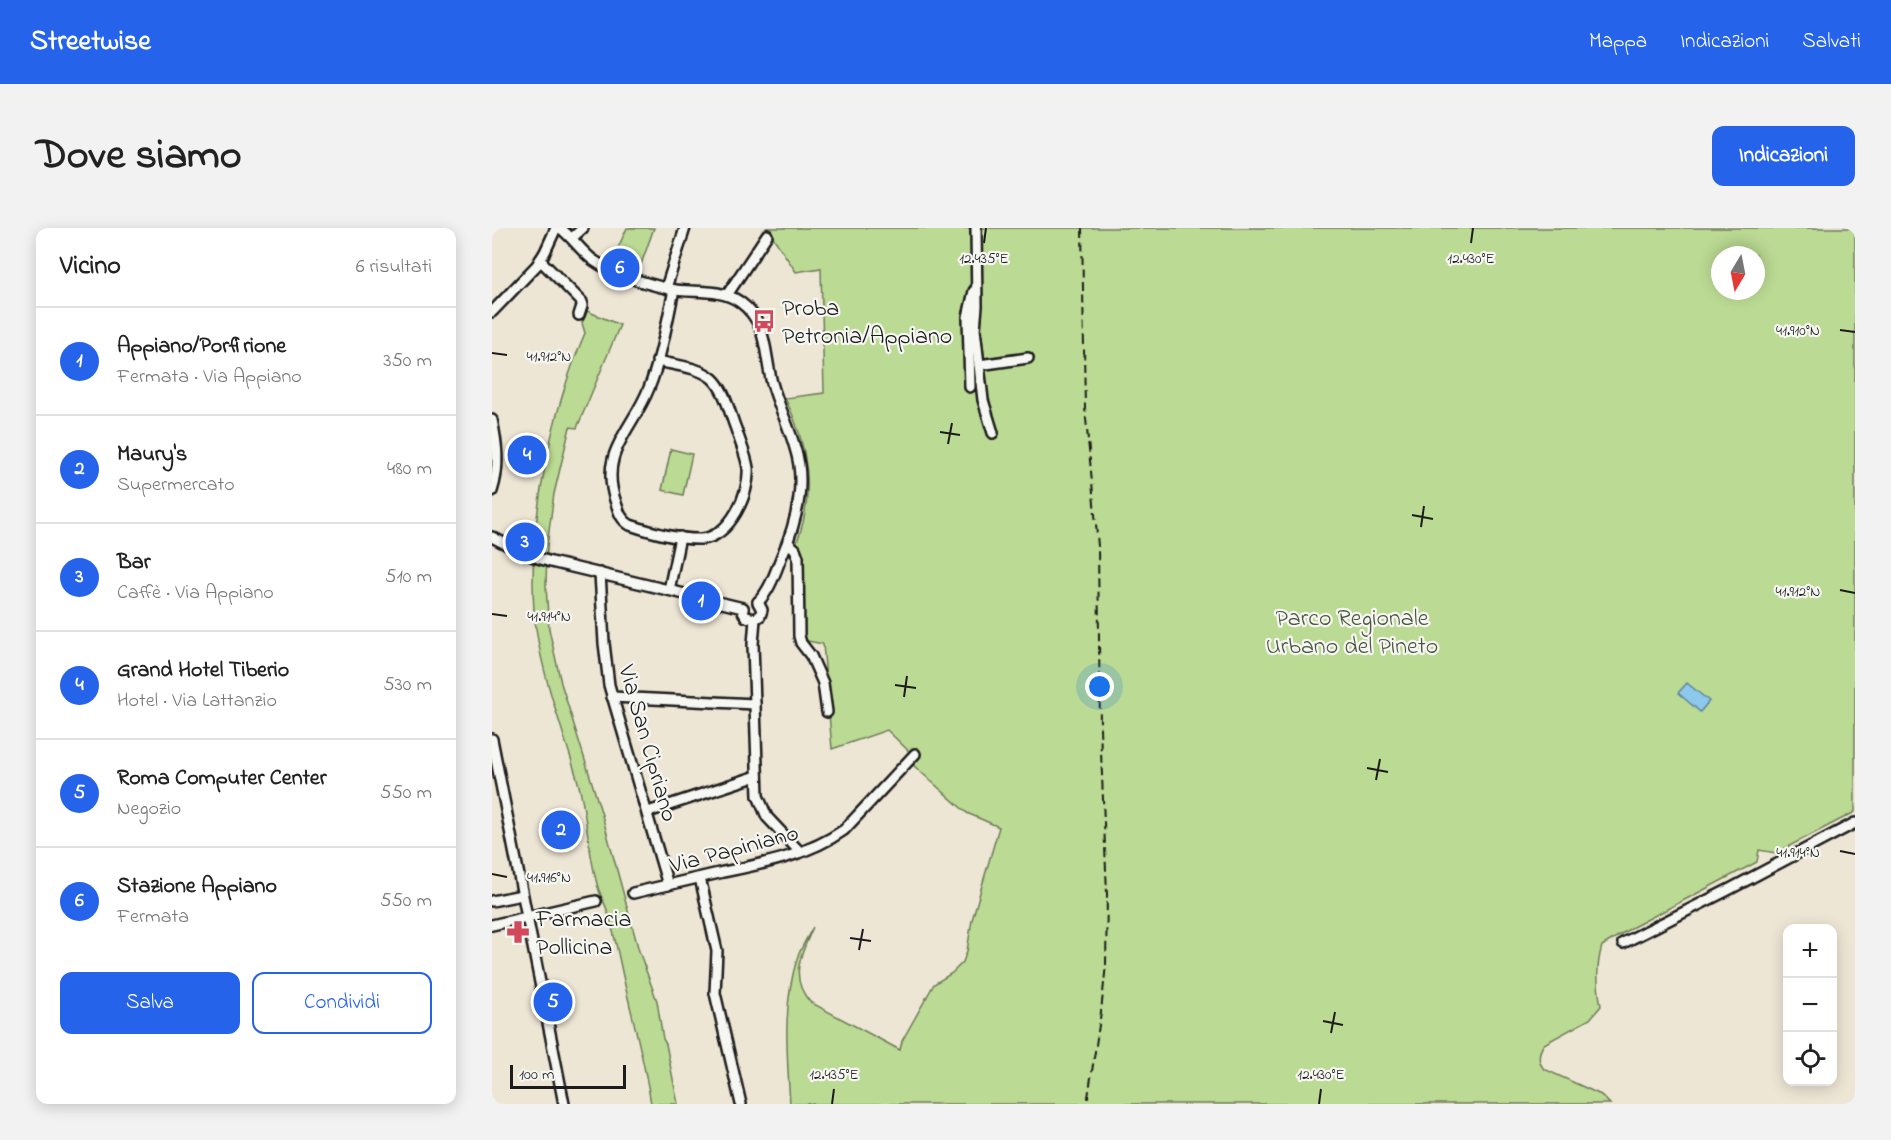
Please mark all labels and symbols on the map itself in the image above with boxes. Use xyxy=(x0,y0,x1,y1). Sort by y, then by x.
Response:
pin: 6 xyxy=(600,246,640,291)
north arrow xyxy=(1711,246,1765,300)
text: 12.435°E xyxy=(959,248,1009,270)
text: 12.430°E xyxy=(1447,248,1495,270)
place label: Proba Petronia/Appiano xyxy=(782,292,952,355)
bus stop icon: Proba Petronia/Appiano xyxy=(751,308,777,334)
text: 41.910°N xyxy=(1776,320,1820,342)
text: 41.912°N xyxy=(527,346,571,368)
pin: 4 xyxy=(507,432,546,478)
pin: 3 xyxy=(506,520,544,564)
pin: 1 xyxy=(682,578,720,623)
text: 41.912°N xyxy=(1776,581,1820,603)
park label: Parco Regionale Urbano del Pineto xyxy=(1266,602,1438,665)
text: 41.914°N xyxy=(527,606,571,628)
street label: Via San Cipriano xyxy=(607,660,686,826)
your location xyxy=(1085,672,1114,701)
pin: 2 xyxy=(542,808,580,852)
street label: Via Papiniano xyxy=(665,816,803,885)
text: 41.914°N xyxy=(1776,842,1820,864)
text: 41.916°N xyxy=(527,867,571,889)
place label: Farmacia Pollicina xyxy=(535,903,631,966)
pharmacy icon: Farmacia Pollicina xyxy=(505,919,531,945)
pin: 5 xyxy=(534,980,572,1024)
scale bar xyxy=(510,1062,626,1090)
text: 12.435°E xyxy=(809,1064,859,1086)
text: 12.430°E xyxy=(1297,1064,1345,1086)

